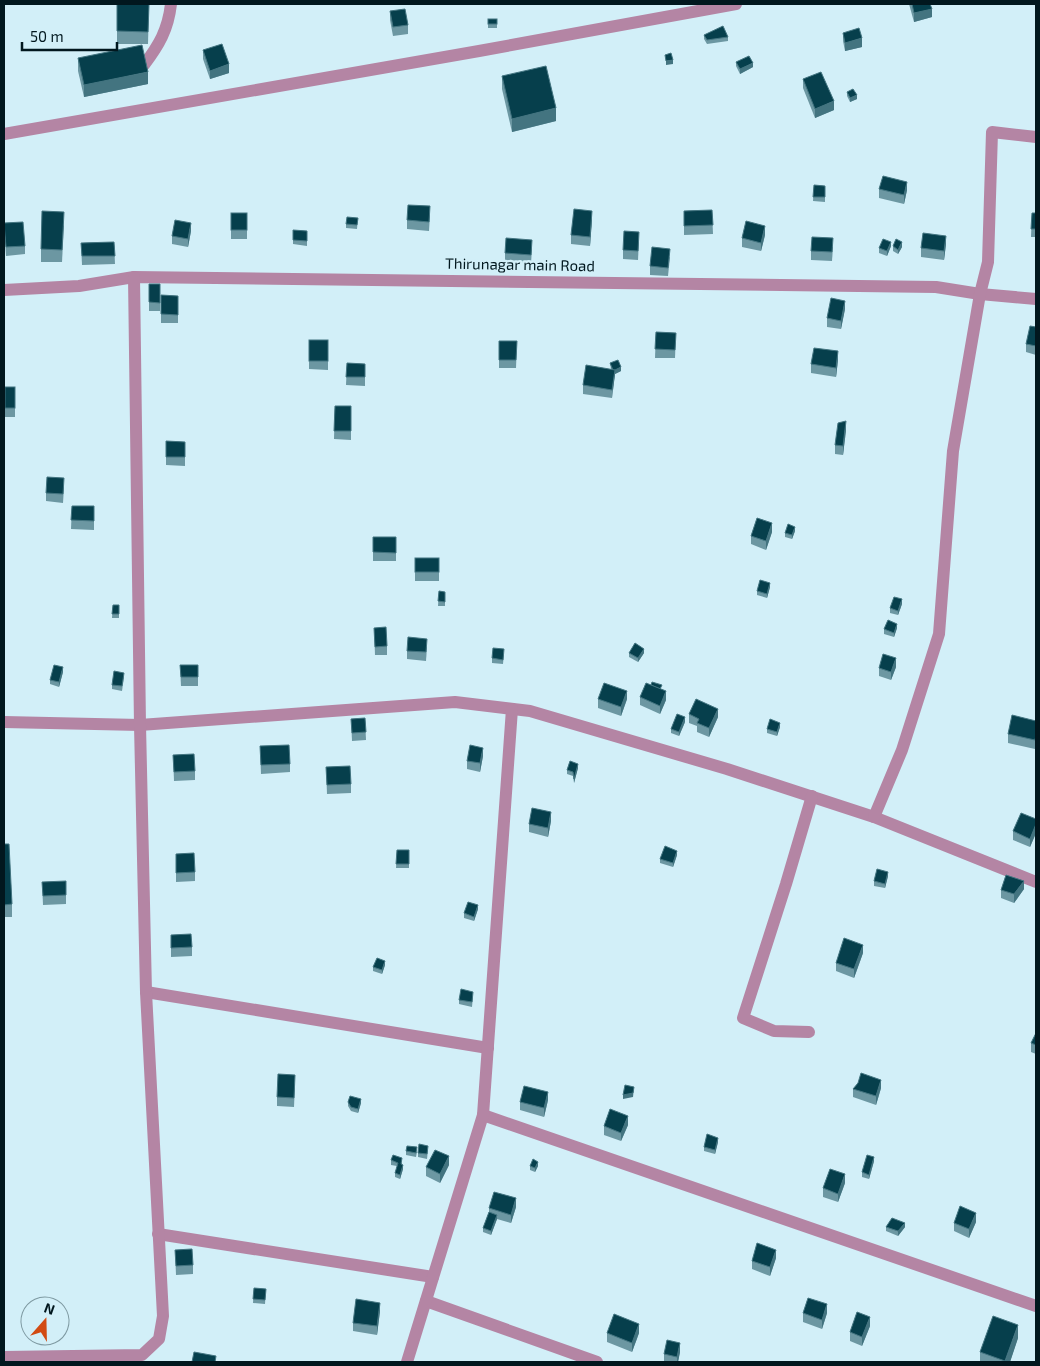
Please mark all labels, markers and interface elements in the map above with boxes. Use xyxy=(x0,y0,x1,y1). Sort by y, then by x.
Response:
scale bar xyxy=(22,20,118,52)
text: 50 m xyxy=(30,27,64,45)
street label: Thirunagar main Road xyxy=(445,254,595,274)
north arrow xyxy=(20,1296,70,1346)
text: N xyxy=(42,1299,57,1318)

